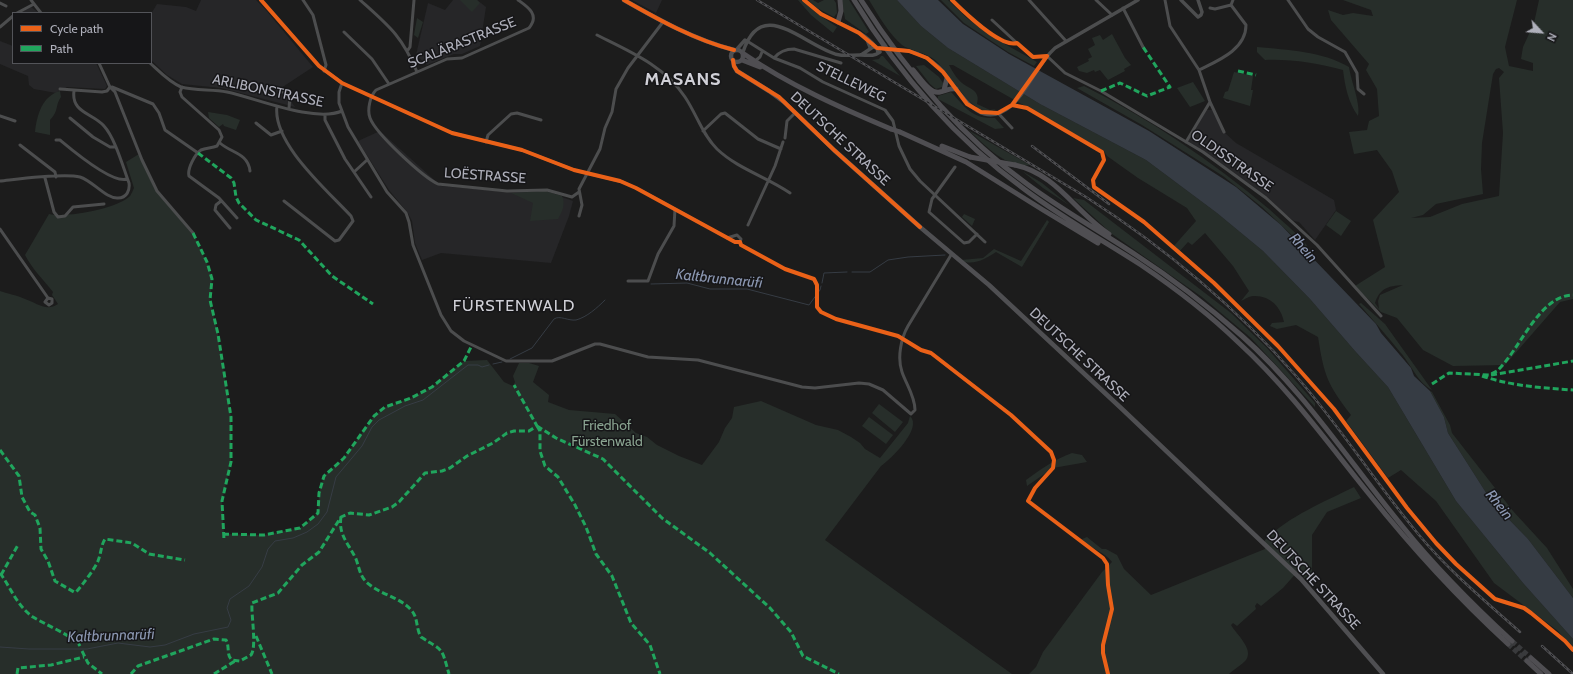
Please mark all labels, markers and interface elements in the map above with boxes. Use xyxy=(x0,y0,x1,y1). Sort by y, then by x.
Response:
legend xyxy=(12,12,152,64)
north arrow xyxy=(1521,12,1561,52)
street label: SCALÄRASTRASSE xyxy=(406,14,518,72)
text: Cycle path xyxy=(50,21,103,36)
text: N xyxy=(1544,31,1560,44)
text: Path xyxy=(50,41,73,56)
street label: STELLEWEG xyxy=(813,58,889,106)
district label: MASANS xyxy=(644,69,722,91)
street label: ARLIBONSTRASSE xyxy=(211,71,325,111)
street label: DEUTSCHE STRASSE xyxy=(787,89,893,189)
street label: OLDISSTRASSE xyxy=(1188,126,1276,196)
street label: LOËSTRASSE xyxy=(444,165,526,187)
water label: Rhein xyxy=(1285,229,1321,267)
water label: Kaltbrunnarüfi xyxy=(675,265,763,293)
district label: FÜRSTENWALD xyxy=(453,296,575,316)
street label: DEUTSCHE STRASSE xyxy=(1026,305,1132,405)
park label: Friedhof Fürstenwald xyxy=(571,418,643,450)
water label: Rhein xyxy=(1481,486,1517,524)
street label: DEUTSCHE STRASSE xyxy=(1263,527,1363,633)
water label: Kaltbrunnarüfi xyxy=(67,625,155,647)

